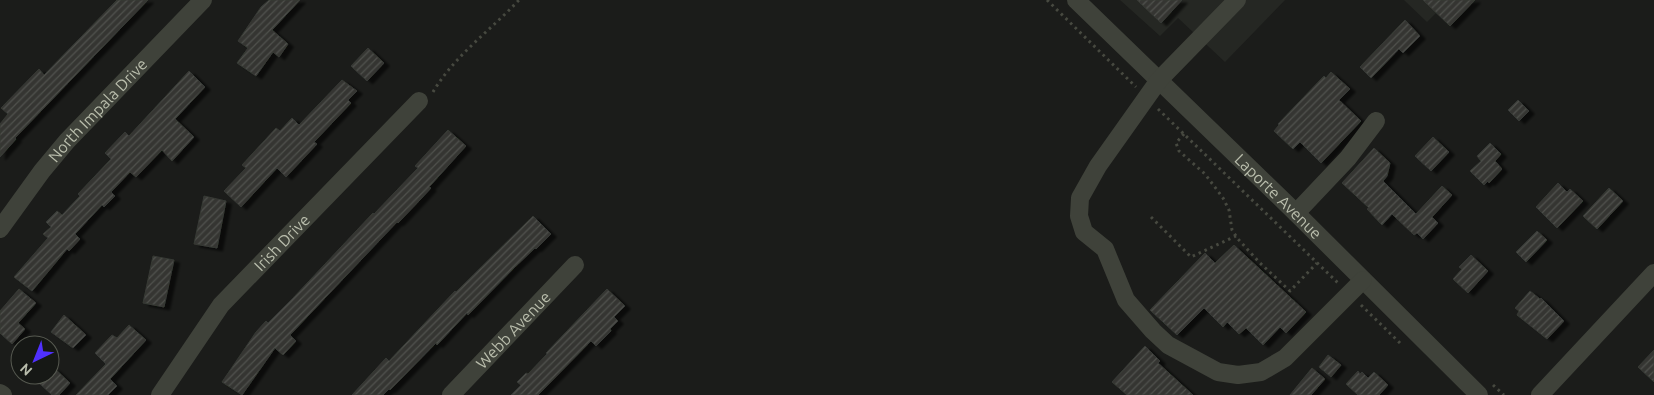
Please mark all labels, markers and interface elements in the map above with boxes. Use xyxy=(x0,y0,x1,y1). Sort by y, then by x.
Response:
street label: North Impala Drive xyxy=(44,55,151,166)
street label: Laporte Avenue xyxy=(1231,150,1326,242)
street label: Irish Drive xyxy=(250,210,313,274)
street label: Webb Avenue xyxy=(472,288,554,372)
north arrow xyxy=(10,335,60,385)
text: N xyxy=(17,360,35,379)

